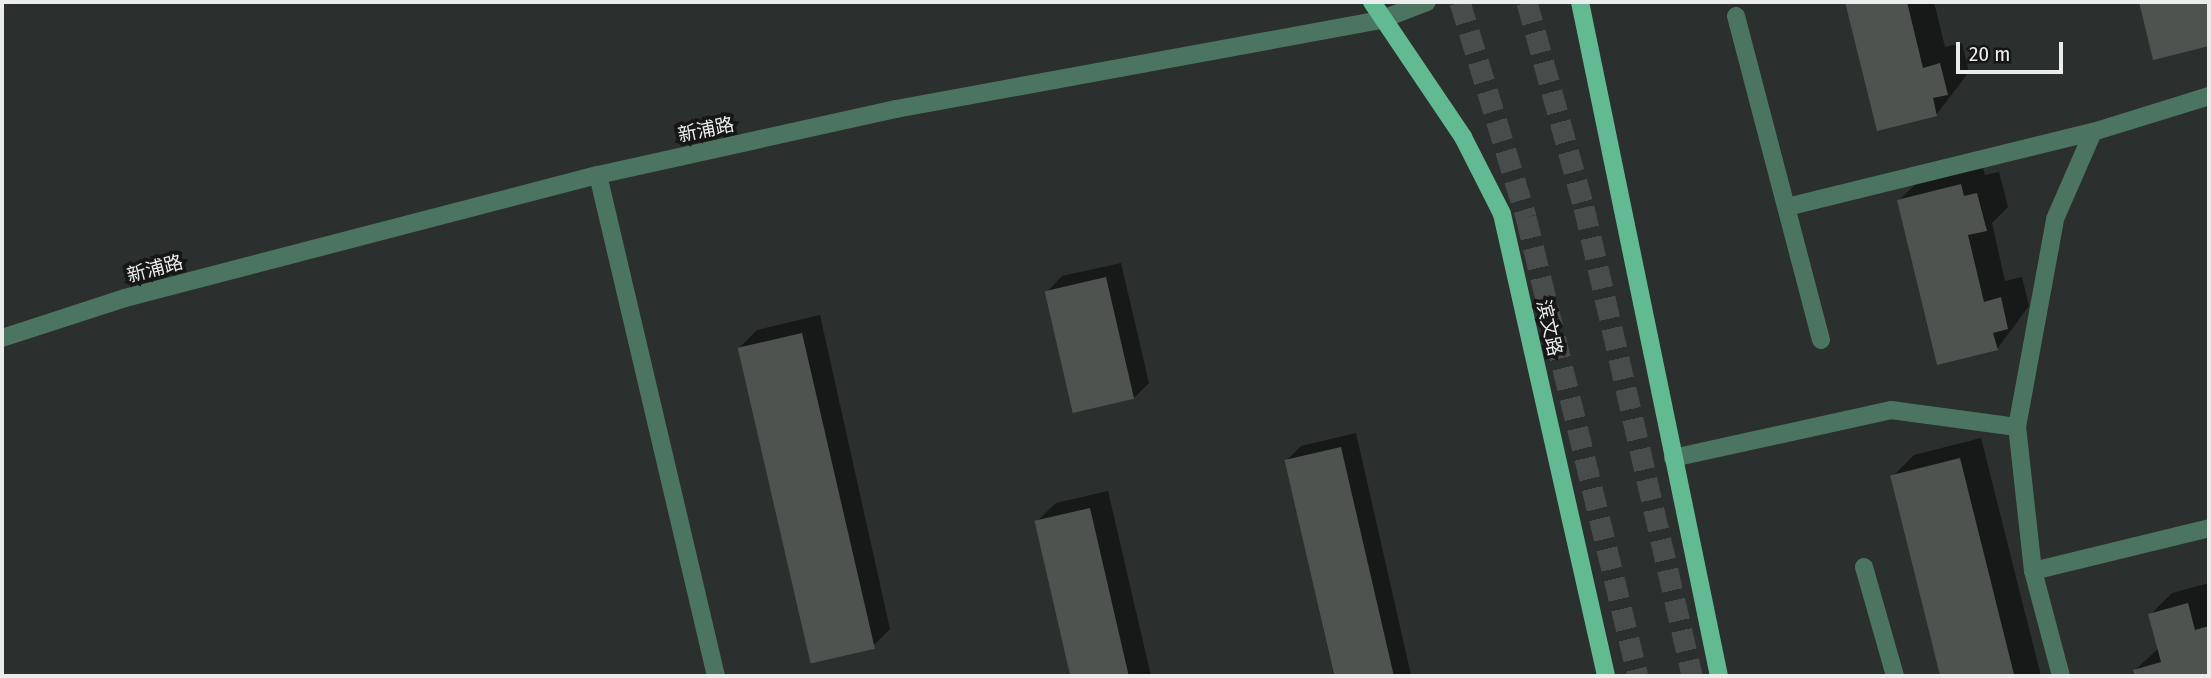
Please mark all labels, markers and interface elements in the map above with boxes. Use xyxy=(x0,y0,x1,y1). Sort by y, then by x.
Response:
scale bar xyxy=(1959,28,2066,72)
text: 20 m xyxy=(1969,41,2010,67)
street label: 新浦路 xyxy=(676,113,736,147)
street label: 新浦路 xyxy=(125,251,185,287)
street label: 滨文路 xyxy=(1531,298,1567,358)

